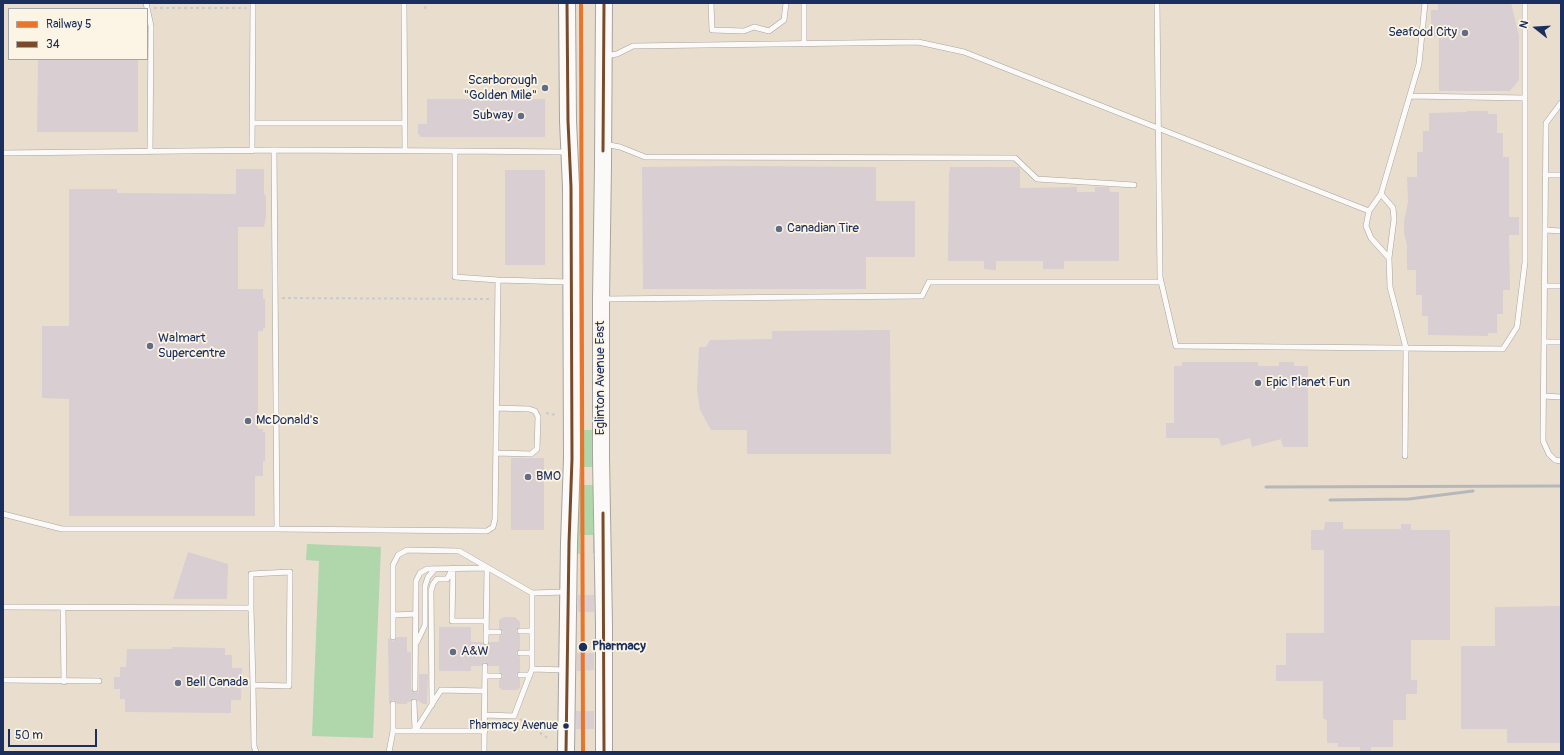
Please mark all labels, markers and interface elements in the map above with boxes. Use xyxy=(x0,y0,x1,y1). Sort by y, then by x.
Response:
legend xyxy=(8,8,148,60)
north arrow xyxy=(1516,8,1556,48)
text: Railway 5 xyxy=(46,17,91,32)
text: N xyxy=(1517,19,1531,30)
place label: Seafood City xyxy=(1388,25,1457,41)
marker: Seafood City xyxy=(1460,28,1470,38)
text: 34 xyxy=(46,37,60,52)
place label: Scarborough "Golden Mile" xyxy=(464,73,537,104)
marker: Scarborough "Golden Mile" xyxy=(540,83,550,93)
place label: Subway xyxy=(472,108,513,124)
marker: Subway xyxy=(516,111,526,121)
place label: Canadian Tire xyxy=(787,221,859,237)
marker: Canadian Tire xyxy=(774,224,784,234)
street label: Eglinton Avenue East xyxy=(593,321,609,435)
place label: Walmart Supercentre xyxy=(158,331,225,362)
marker: Walmart Supercentre xyxy=(145,341,155,351)
place label: Epic Planet Fun xyxy=(1266,375,1350,391)
marker: Epic Planet Fun xyxy=(1253,378,1263,388)
place label: McDonald's xyxy=(256,413,318,429)
marker: McDonald's xyxy=(243,416,253,426)
place label: BMO xyxy=(536,469,561,485)
marker: BMO xyxy=(523,472,533,482)
place label: Pharmacy xyxy=(592,639,646,655)
marker: Pharmacy xyxy=(577,641,589,653)
place label: A&W xyxy=(461,644,489,660)
marker: A&W xyxy=(448,647,458,657)
place label: Bell Canada xyxy=(186,675,248,691)
marker: Bell Canada xyxy=(173,678,183,688)
place label: Pharmacy Avenue xyxy=(469,719,558,733)
scale bar xyxy=(10,721,99,747)
marker: Pharmacy Avenue xyxy=(561,721,571,731)
text: 50 m xyxy=(15,728,43,743)

